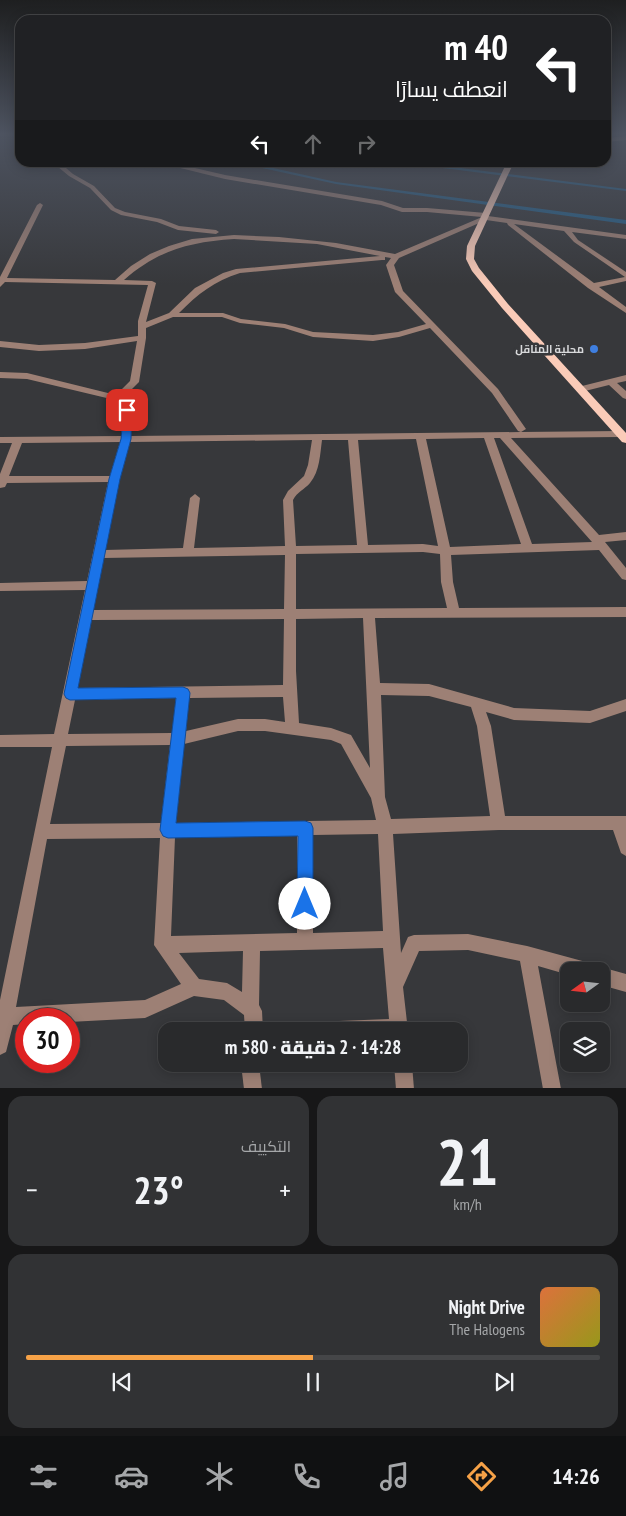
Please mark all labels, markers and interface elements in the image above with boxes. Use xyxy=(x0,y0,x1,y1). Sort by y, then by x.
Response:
text: 40 m xyxy=(444,24,508,70)
icon: left xyxy=(526,35,591,100)
text: انعطف يسارًا xyxy=(395,75,508,103)
icon: left xyxy=(246,130,274,158)
icon: ahead xyxy=(299,130,327,158)
icon: right xyxy=(352,130,380,158)
place label: محلية المناقل xyxy=(515,342,584,356)
marker: محلية المناقل xyxy=(588,343,600,355)
pin xyxy=(106,389,148,431)
icon: arrive xyxy=(113,396,141,424)
position arrow xyxy=(278,877,330,929)
north arrow xyxy=(560,962,610,1012)
map controls xyxy=(560,962,610,1072)
speed limit sign: 30 xyxy=(15,1008,80,1073)
button: layers xyxy=(560,1022,610,1072)
text: 14:28 · 2 دقيقة · 580 m xyxy=(225,1035,401,1059)
text: 21 xyxy=(436,1119,499,1203)
text: التكييف xyxy=(241,1136,291,1156)
text: 23° xyxy=(133,1165,184,1214)
text: − xyxy=(26,1171,38,1208)
text: + xyxy=(279,1171,291,1208)
text: km/h xyxy=(453,1194,482,1214)
text: Night Drive xyxy=(448,1295,525,1319)
text: The Halogens xyxy=(449,1319,525,1339)
icon: previous xyxy=(108,1368,136,1396)
icon: pause xyxy=(299,1368,327,1396)
icon: next xyxy=(490,1368,518,1396)
icon: filters xyxy=(26,1459,61,1494)
icon: car xyxy=(114,1459,149,1494)
icon: climate xyxy=(202,1459,237,1494)
icon: phone xyxy=(289,1459,324,1494)
icon: music xyxy=(377,1459,412,1494)
icon: directions xyxy=(464,1459,499,1494)
text: 14:26 xyxy=(552,1462,600,1490)

